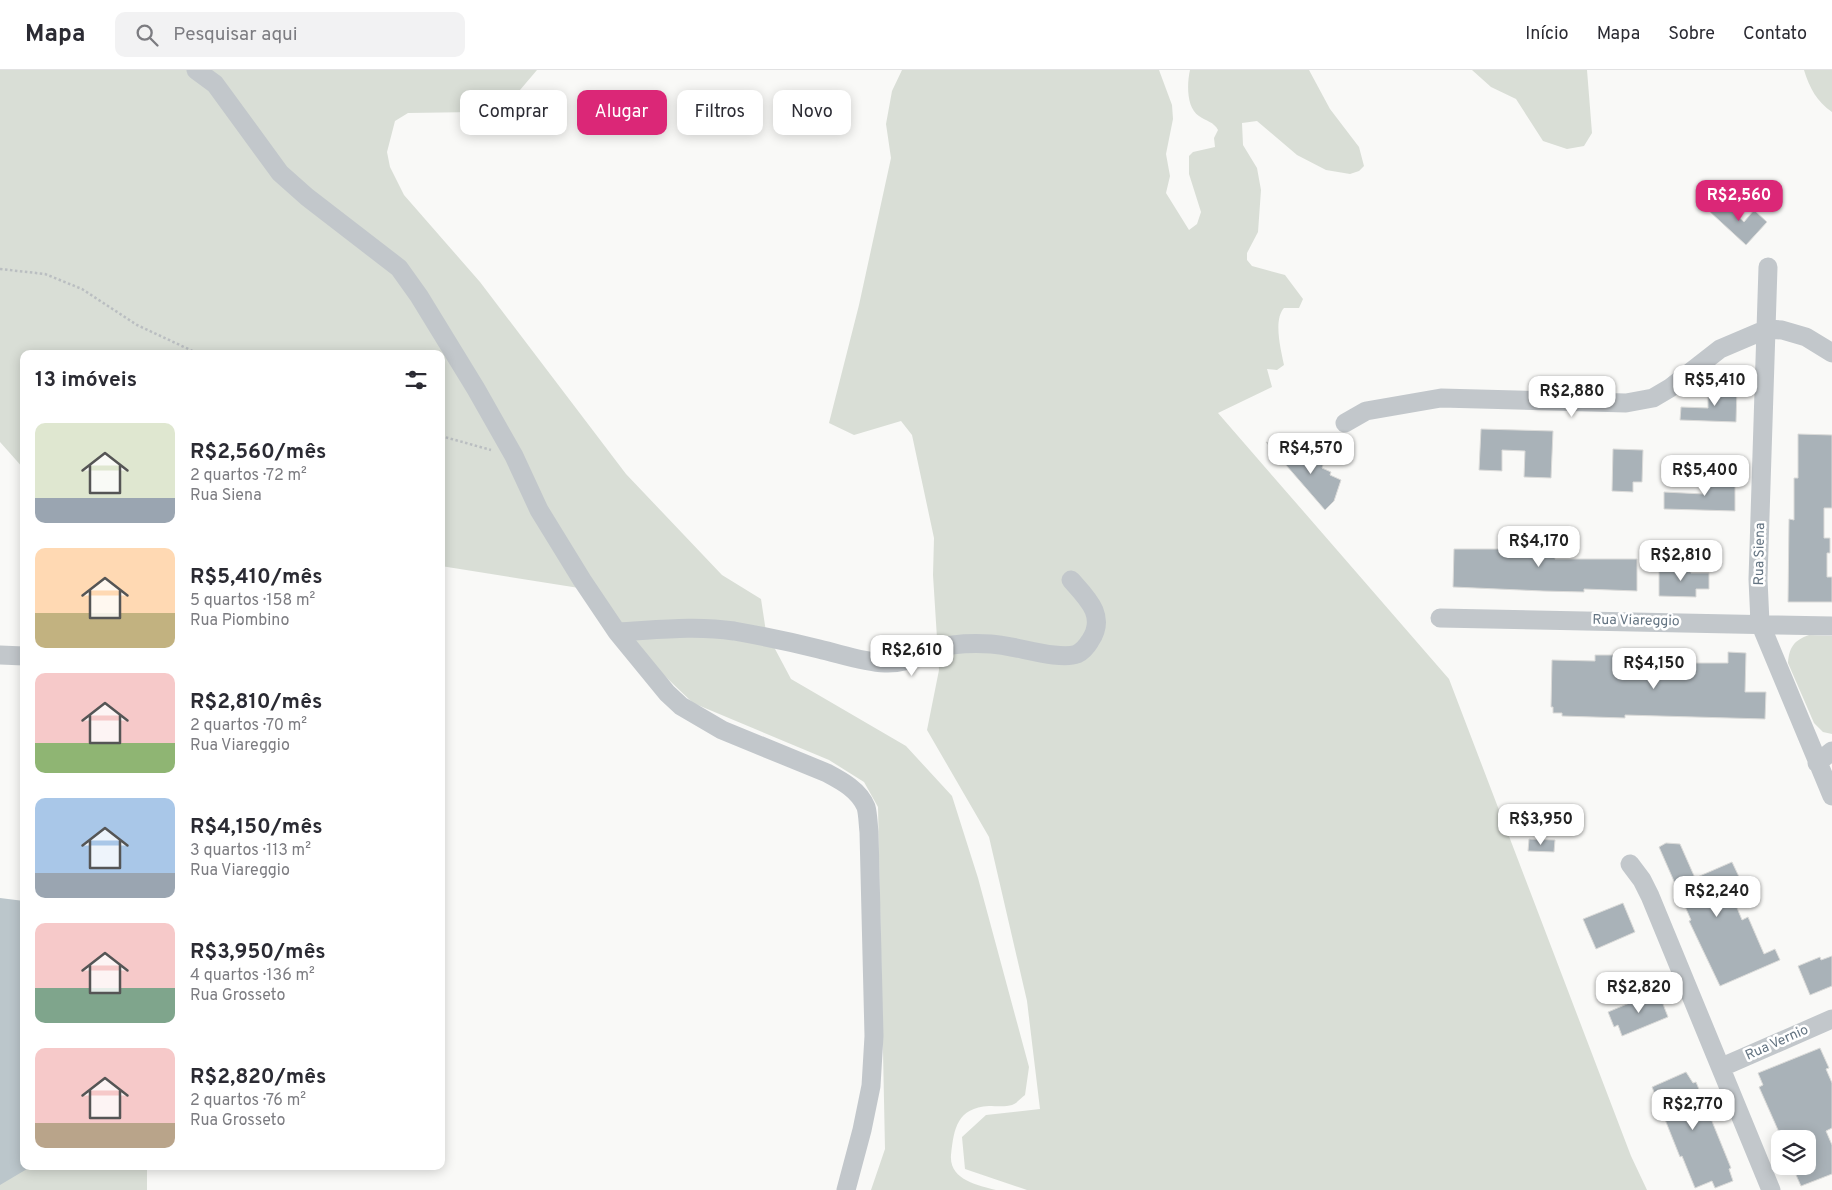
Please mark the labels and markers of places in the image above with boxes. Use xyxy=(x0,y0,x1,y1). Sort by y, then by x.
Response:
pin: R$2,560 xyxy=(1693,180,1785,222)
pin: R$5,410 xyxy=(1669,364,1761,407)
pin: R$2,880 xyxy=(1526,376,1618,418)
pin: R$4,570 xyxy=(1265,432,1357,475)
pin: R$5,400 xyxy=(1659,454,1751,497)
pin: R$4,170 xyxy=(1493,526,1585,568)
pin: R$2,810 xyxy=(1635,540,1727,582)
pin: R$2,610 xyxy=(866,634,958,677)
pin: R$4,150 xyxy=(1608,648,1700,690)
pin: R$3,950 xyxy=(1495,804,1587,846)
pin: R$2,240 xyxy=(1671,876,1763,918)
pin: R$2,820 xyxy=(1593,972,1685,1014)
pin: R$2,770 xyxy=(1647,1088,1739,1131)

